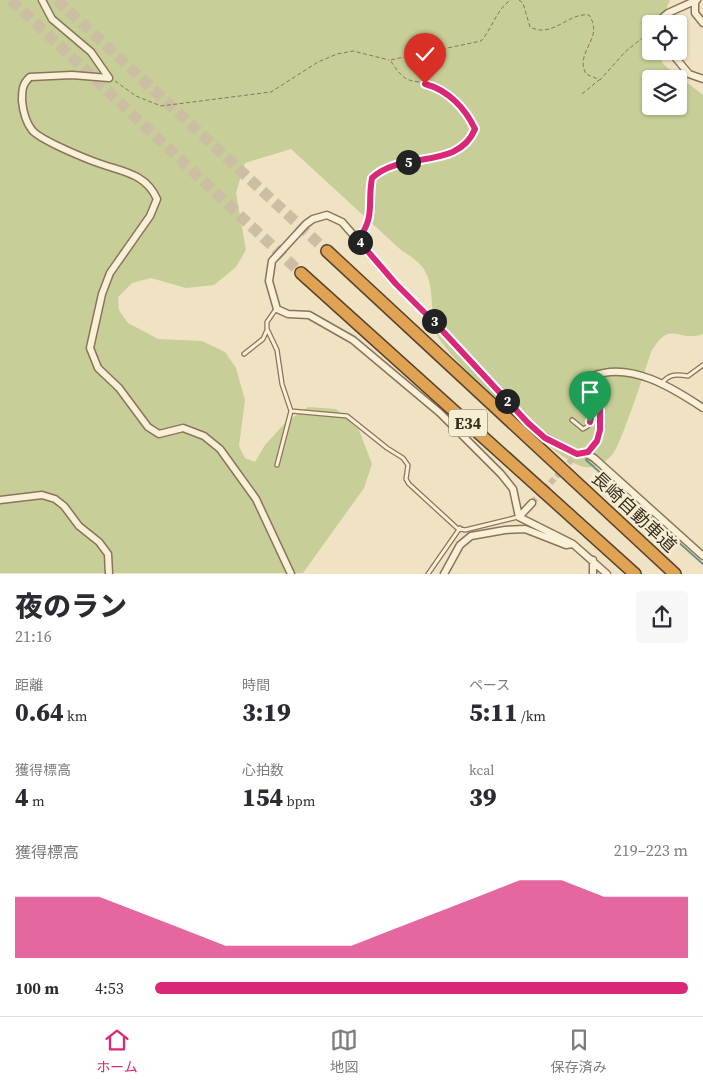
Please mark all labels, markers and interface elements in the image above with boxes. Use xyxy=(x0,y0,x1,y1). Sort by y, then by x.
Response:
map controls xyxy=(642,15,687,115)
button: locate xyxy=(642,15,687,60)
pin xyxy=(404,33,446,84)
icon: check xyxy=(411,40,439,68)
button: layers xyxy=(642,70,687,115)
pin: 5 xyxy=(396,150,420,174)
text: 5 xyxy=(405,152,412,172)
pin: 4 xyxy=(348,230,372,254)
text: 4 xyxy=(357,232,364,252)
pin: 3 xyxy=(422,308,446,334)
text: 3 xyxy=(431,311,438,331)
pin xyxy=(569,371,611,422)
icon: arrive xyxy=(576,378,604,406)
pin: 2 xyxy=(494,388,520,414)
text: 2 xyxy=(504,391,511,411)
road number: E34 xyxy=(449,409,487,436)
street label: 長崎自動車道 xyxy=(586,466,682,558)
text: 夜のラン xyxy=(15,587,127,625)
button: share xyxy=(636,591,688,643)
text: 21:16 xyxy=(15,625,52,647)
text: 距離 xyxy=(15,675,43,695)
text: 時間 xyxy=(242,675,270,695)
text: ペース xyxy=(469,675,510,695)
text: 0.64 xyxy=(15,695,64,729)
text: 3:19 xyxy=(242,695,291,729)
text: 5:11 xyxy=(469,695,518,729)
text: km xyxy=(64,706,87,726)
text: /km xyxy=(518,706,546,726)
text: 獲得標高 xyxy=(15,760,71,780)
text: 心拍数 xyxy=(242,760,284,780)
text: kcal xyxy=(469,760,495,780)
text: 4 xyxy=(15,780,29,814)
text: 154 xyxy=(242,780,283,814)
text: 39 xyxy=(469,780,497,814)
text: m xyxy=(29,791,45,811)
text: bpm xyxy=(283,791,315,811)
text: 219–223 m xyxy=(614,839,688,861)
text: 獲得標高 xyxy=(15,841,79,863)
text: 100 m xyxy=(15,977,59,999)
text: 4:53 xyxy=(95,977,124,999)
tab: ホーム xyxy=(96,1026,138,1077)
tab: 地図 xyxy=(330,1026,358,1077)
tab: 保存済み xyxy=(551,1026,607,1077)

